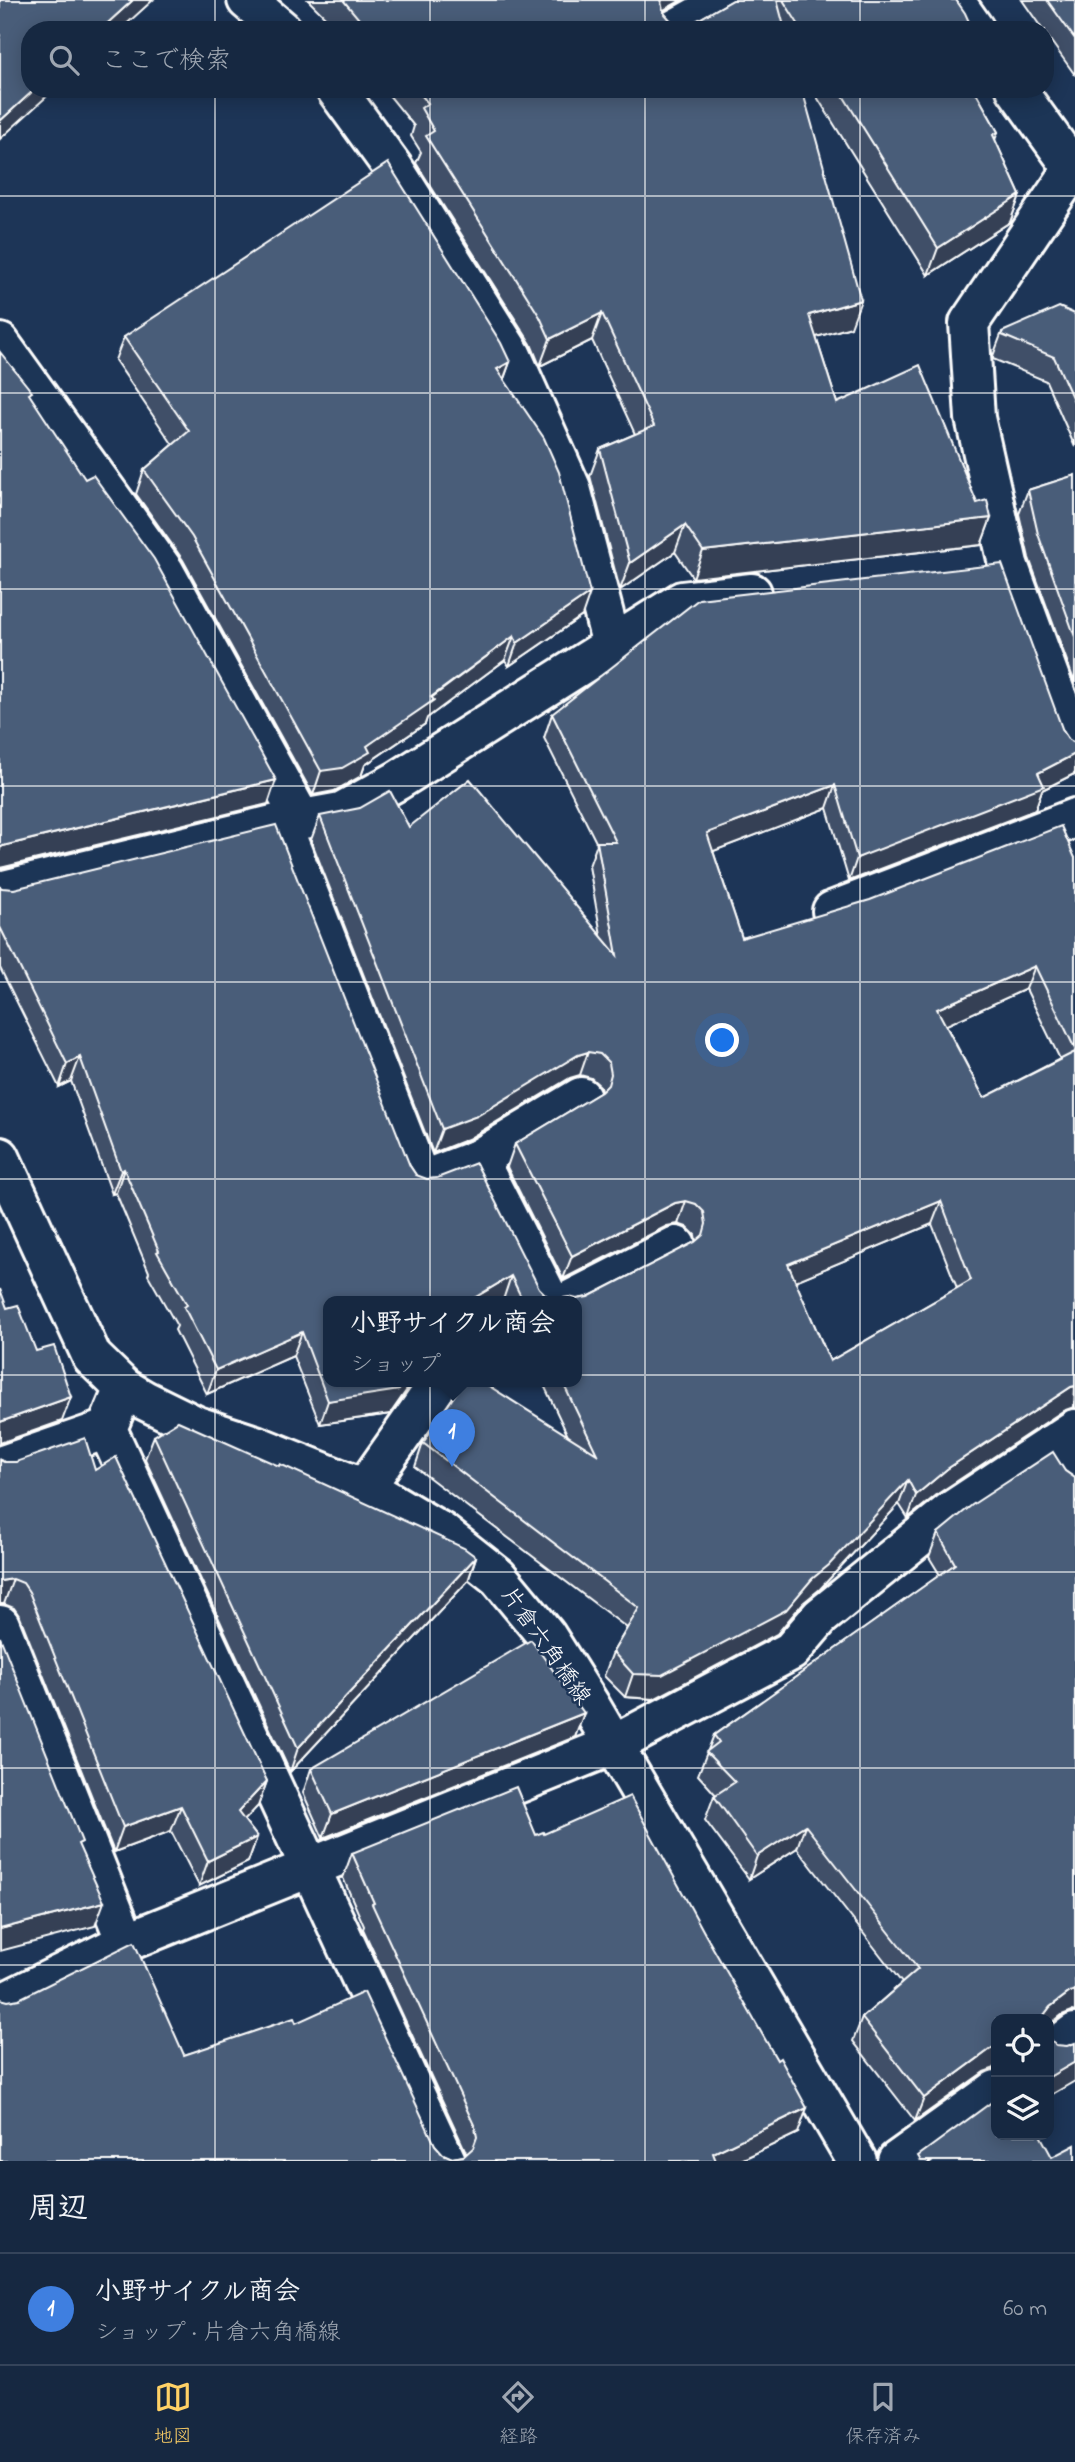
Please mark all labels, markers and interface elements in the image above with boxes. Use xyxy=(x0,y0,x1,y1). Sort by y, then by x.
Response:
search box xyxy=(21,21,1054,98)
icon: search xyxy=(45,41,83,79)
text: ここで検索 xyxy=(101,43,231,81)
your location xyxy=(705,1023,739,1057)
popup xyxy=(323,1296,582,1387)
text: 小野サイクル商会 xyxy=(350,1306,555,1344)
text: ショップ xyxy=(350,1349,441,1382)
pin: 1 xyxy=(429,1409,475,1467)
street label: 片倉六角橋線 xyxy=(492,1580,598,1712)
map controls xyxy=(991,2014,1054,2140)
button: locate xyxy=(991,2014,1054,2077)
button: layers xyxy=(991,2077,1054,2140)
text: 周辺 xyxy=(28,2188,88,2232)
text: 小野サイクル商会 xyxy=(95,2274,300,2312)
text: 1 xyxy=(47,2293,55,2326)
text: 60 m xyxy=(1003,2293,1047,2326)
text: ショップ · 片倉六角橋線 xyxy=(95,2317,340,2350)
tab: 地図 xyxy=(154,2378,192,2451)
tab: 経路 xyxy=(499,2378,537,2451)
tab: 保存済み xyxy=(845,2378,921,2451)

